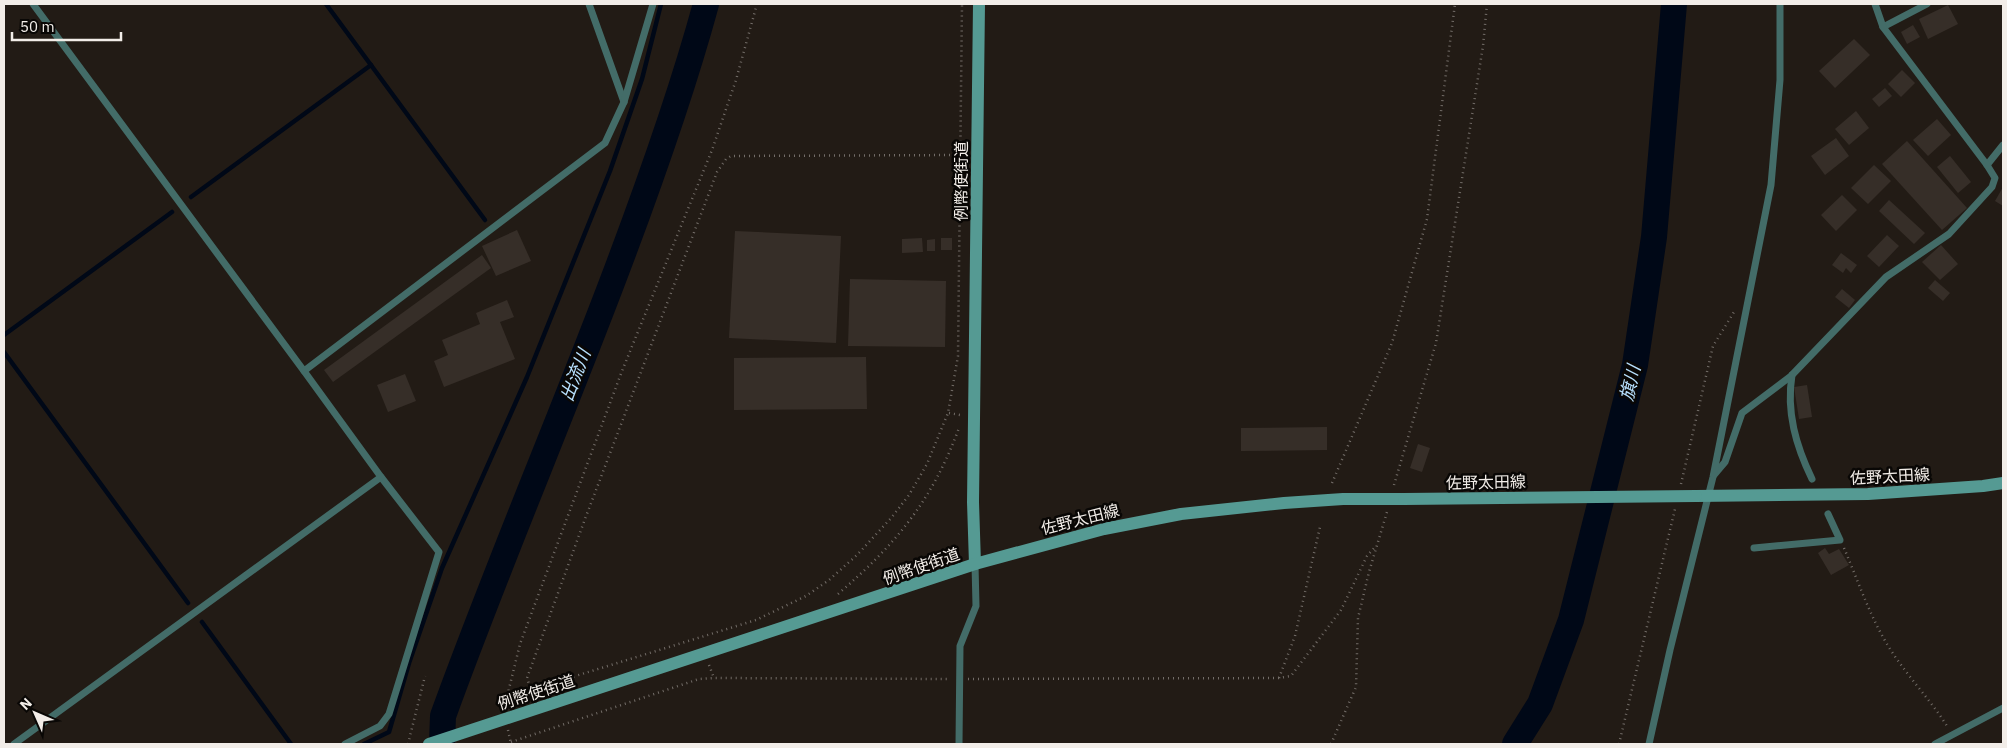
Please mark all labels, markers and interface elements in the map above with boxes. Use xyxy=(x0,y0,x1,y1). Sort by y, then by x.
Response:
scale bar xyxy=(12,10,121,42)
text: 50 m xyxy=(20,17,55,36)
street label: 例幣使街道 xyxy=(951,141,971,221)
water label: 出流川 xyxy=(555,344,596,404)
water label: 旗川 xyxy=(1615,361,1646,403)
street label: 佐野太田線 xyxy=(1850,464,1930,488)
street label: 佐野太田線 xyxy=(1446,471,1526,493)
street label: 佐野太田線 xyxy=(1039,500,1121,538)
street label: 例幣使街道 xyxy=(880,544,962,588)
street label: 例幣使街道 xyxy=(495,670,577,714)
north arrow xyxy=(10,688,60,738)
text: N xyxy=(16,694,36,714)

